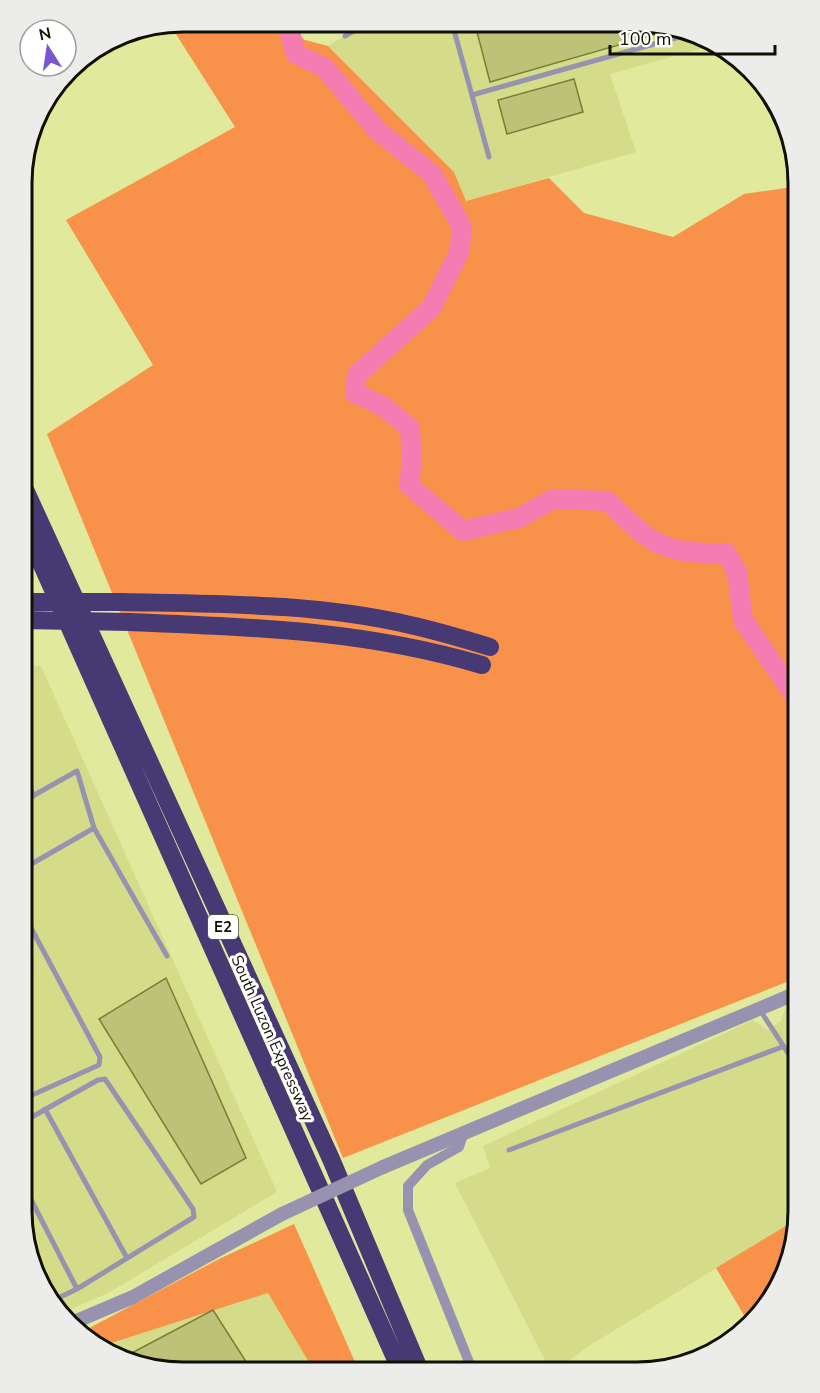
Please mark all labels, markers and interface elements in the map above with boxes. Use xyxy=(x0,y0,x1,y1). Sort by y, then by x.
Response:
north arrow xyxy=(18,18,78,78)
scale bar xyxy=(610,18,775,56)
text: N xyxy=(37,22,53,46)
text: 100 m xyxy=(619,27,671,51)
road number: E2 xyxy=(208,915,238,939)
street label: South Luzon Expressway xyxy=(225,952,319,1126)

